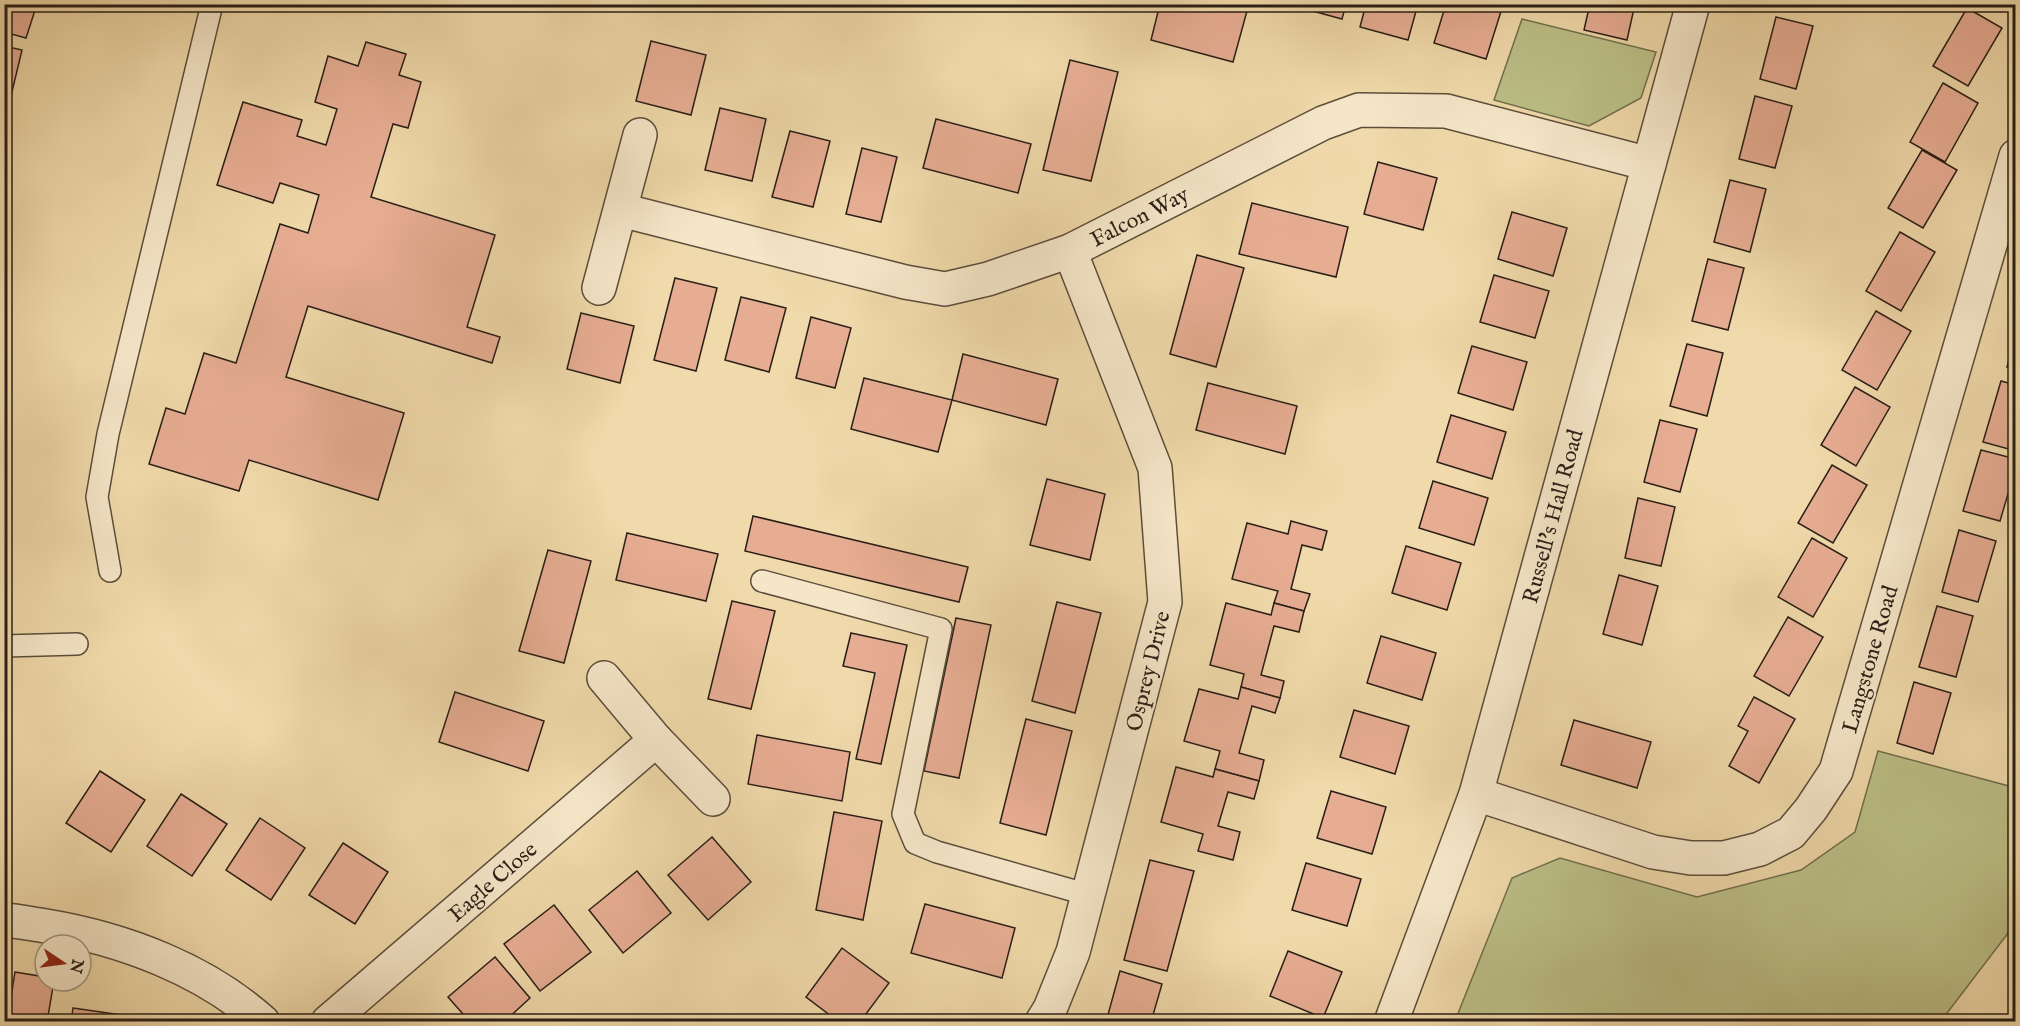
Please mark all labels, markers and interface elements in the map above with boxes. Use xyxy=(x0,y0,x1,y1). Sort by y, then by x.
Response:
street label: Falcon Way xyxy=(1086,181,1194,254)
street label: Russell's Hall Road xyxy=(1517,426,1591,607)
street label: Langstone Road xyxy=(1836,582,1905,737)
street label: Osprey Drive xyxy=(1120,608,1177,734)
street label: Eagle Close xyxy=(443,836,544,929)
north arrow xyxy=(33,933,93,993)
text: N xyxy=(64,956,87,975)

